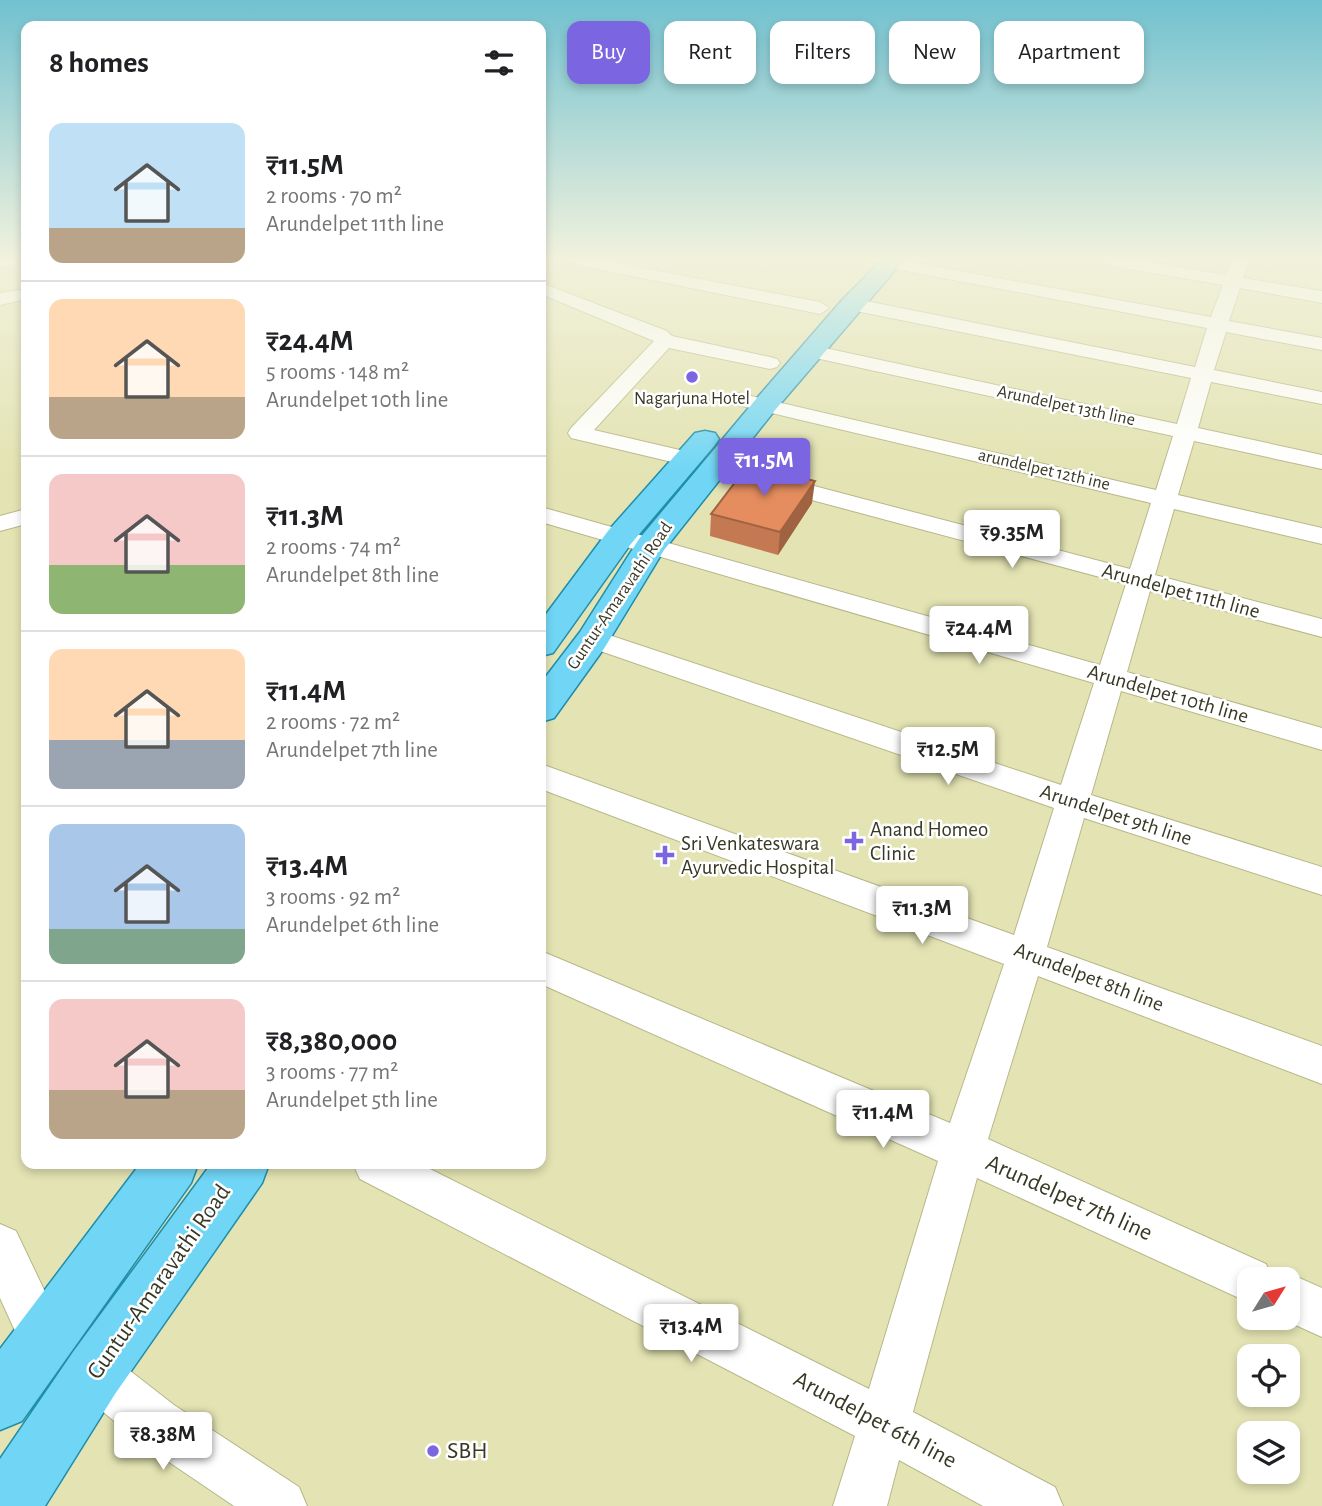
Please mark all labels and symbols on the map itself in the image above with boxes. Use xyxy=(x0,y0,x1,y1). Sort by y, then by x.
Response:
marker: Nagarjuna Hotel xyxy=(684,369,700,385)
street label: Arundelpet 13th line xyxy=(995,383,1137,429)
place label: Nagarjuna Hotel xyxy=(634,390,750,408)
pin: ₹11.5M xyxy=(707,438,821,498)
street label: arundelpet 12th ine xyxy=(976,446,1112,494)
pin: ₹9.35M xyxy=(955,510,1069,570)
street label: Guntur-Amaravathi Road xyxy=(564,519,676,673)
street label: Arundelpet 11th line xyxy=(1100,560,1262,622)
pin: ₹24.4M xyxy=(922,606,1036,666)
street label: Arundelpet 10th line xyxy=(1085,661,1251,727)
pin: ₹12.5M xyxy=(891,728,1005,787)
street label: Arundelpet 9th line xyxy=(1038,781,1194,849)
place label: Anand Homeo Clinic xyxy=(870,819,988,864)
marker: Anand Homeo Clinic xyxy=(844,831,864,851)
place label: Sri Venkateswara Ayurvedic Hospital xyxy=(681,833,834,878)
marker: Sri Venkateswara Ayurvedic Hospital xyxy=(655,845,675,865)
pin: ₹11.3M xyxy=(865,886,979,946)
street label: Arundelpet 8th line xyxy=(1011,939,1167,1015)
pin: ₹11.4M xyxy=(826,1090,940,1150)
street label: Arundelpet 7th line xyxy=(982,1151,1156,1245)
street label: Guntur-Amaravathi Road xyxy=(83,1180,235,1384)
north arrow xyxy=(1237,1267,1300,1330)
pin: ₹13.4M xyxy=(634,1304,748,1364)
street label: Arundelpet 6th line xyxy=(790,1367,960,1473)
pin: ₹8.38M xyxy=(106,1412,220,1472)
place label: SBH xyxy=(447,1439,488,1463)
marker: SBH xyxy=(425,1443,441,1459)

